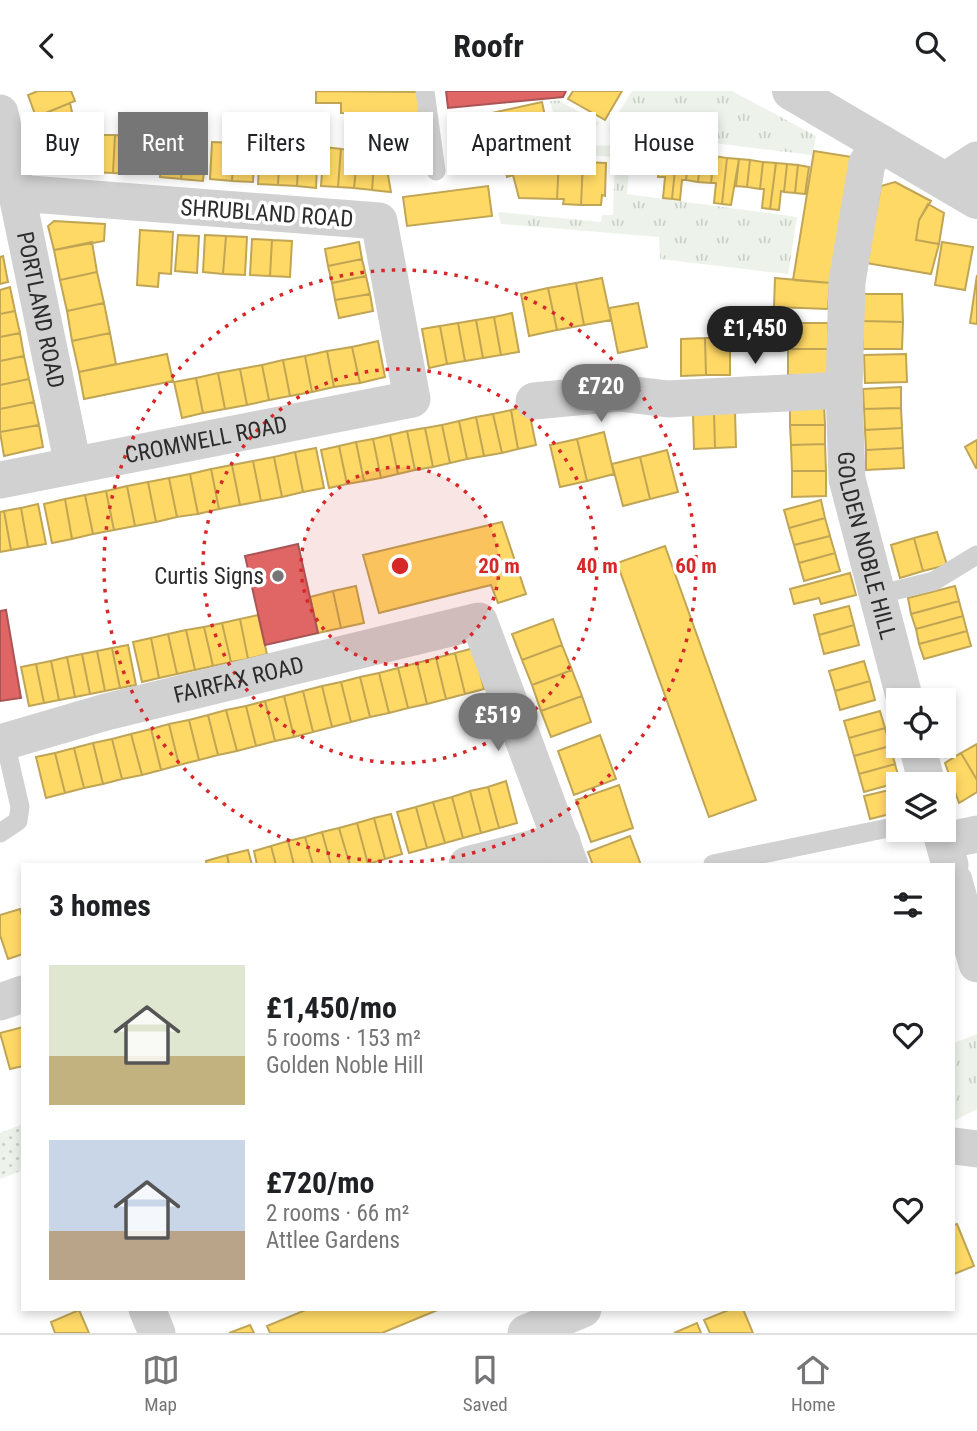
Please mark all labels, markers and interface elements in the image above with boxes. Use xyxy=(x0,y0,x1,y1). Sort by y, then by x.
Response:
icon: back xyxy=(28,27,66,65)
text: Roofr xyxy=(453,27,524,65)
icon: search xyxy=(911,27,949,65)
chip: Buy xyxy=(21,112,104,175)
chip: Rent xyxy=(118,112,208,175)
chip: Filters xyxy=(222,112,330,175)
chip: New xyxy=(344,112,433,175)
chip: Apartment xyxy=(447,112,596,175)
chip: House xyxy=(610,112,718,175)
street label: SHRUBLAND ROAD xyxy=(180,194,354,233)
street label: PORTLAND ROAD xyxy=(11,229,70,391)
pin: £1,450 xyxy=(698,307,812,366)
text: £1,450 xyxy=(723,315,787,342)
pin: £720 xyxy=(560,365,642,424)
text: £720 xyxy=(578,373,624,400)
street label: CROMWELL ROAD xyxy=(123,411,290,469)
street label: GOLDEN NOBLE HILL xyxy=(832,451,902,642)
centre of rings xyxy=(388,554,412,578)
text: 20 m xyxy=(478,554,520,578)
text: 40 m xyxy=(576,554,618,578)
text: 60 m xyxy=(675,554,717,578)
place label: Curtis Signs xyxy=(154,563,264,590)
marker: Curtis Signs xyxy=(270,568,286,584)
street label: FAIRFAX ROAD xyxy=(171,651,307,709)
map controls xyxy=(886,688,956,842)
button: locate xyxy=(886,688,956,758)
pin: £519 xyxy=(457,693,539,753)
text: £519 xyxy=(475,702,521,729)
button: layers xyxy=(886,772,956,842)
icon: filters xyxy=(889,886,927,924)
text: 3 homes xyxy=(49,888,151,923)
text: £1,450/mo xyxy=(266,990,397,1025)
icon: home xyxy=(105,993,189,1077)
icon: heart xyxy=(889,1016,927,1054)
text: 5 rooms · 153 m² xyxy=(266,1025,421,1052)
text: Golden Noble Hill xyxy=(266,1052,424,1079)
text: £720/mo xyxy=(266,1165,374,1200)
icon: home xyxy=(105,1168,189,1252)
icon: heart xyxy=(889,1191,927,1229)
text: 2 rooms · 66 m² xyxy=(266,1200,409,1227)
text: Attlee Gardens xyxy=(266,1227,400,1254)
tab: Map xyxy=(142,1351,180,1416)
tab: Saved xyxy=(463,1351,508,1416)
tab: Home xyxy=(791,1351,835,1416)

